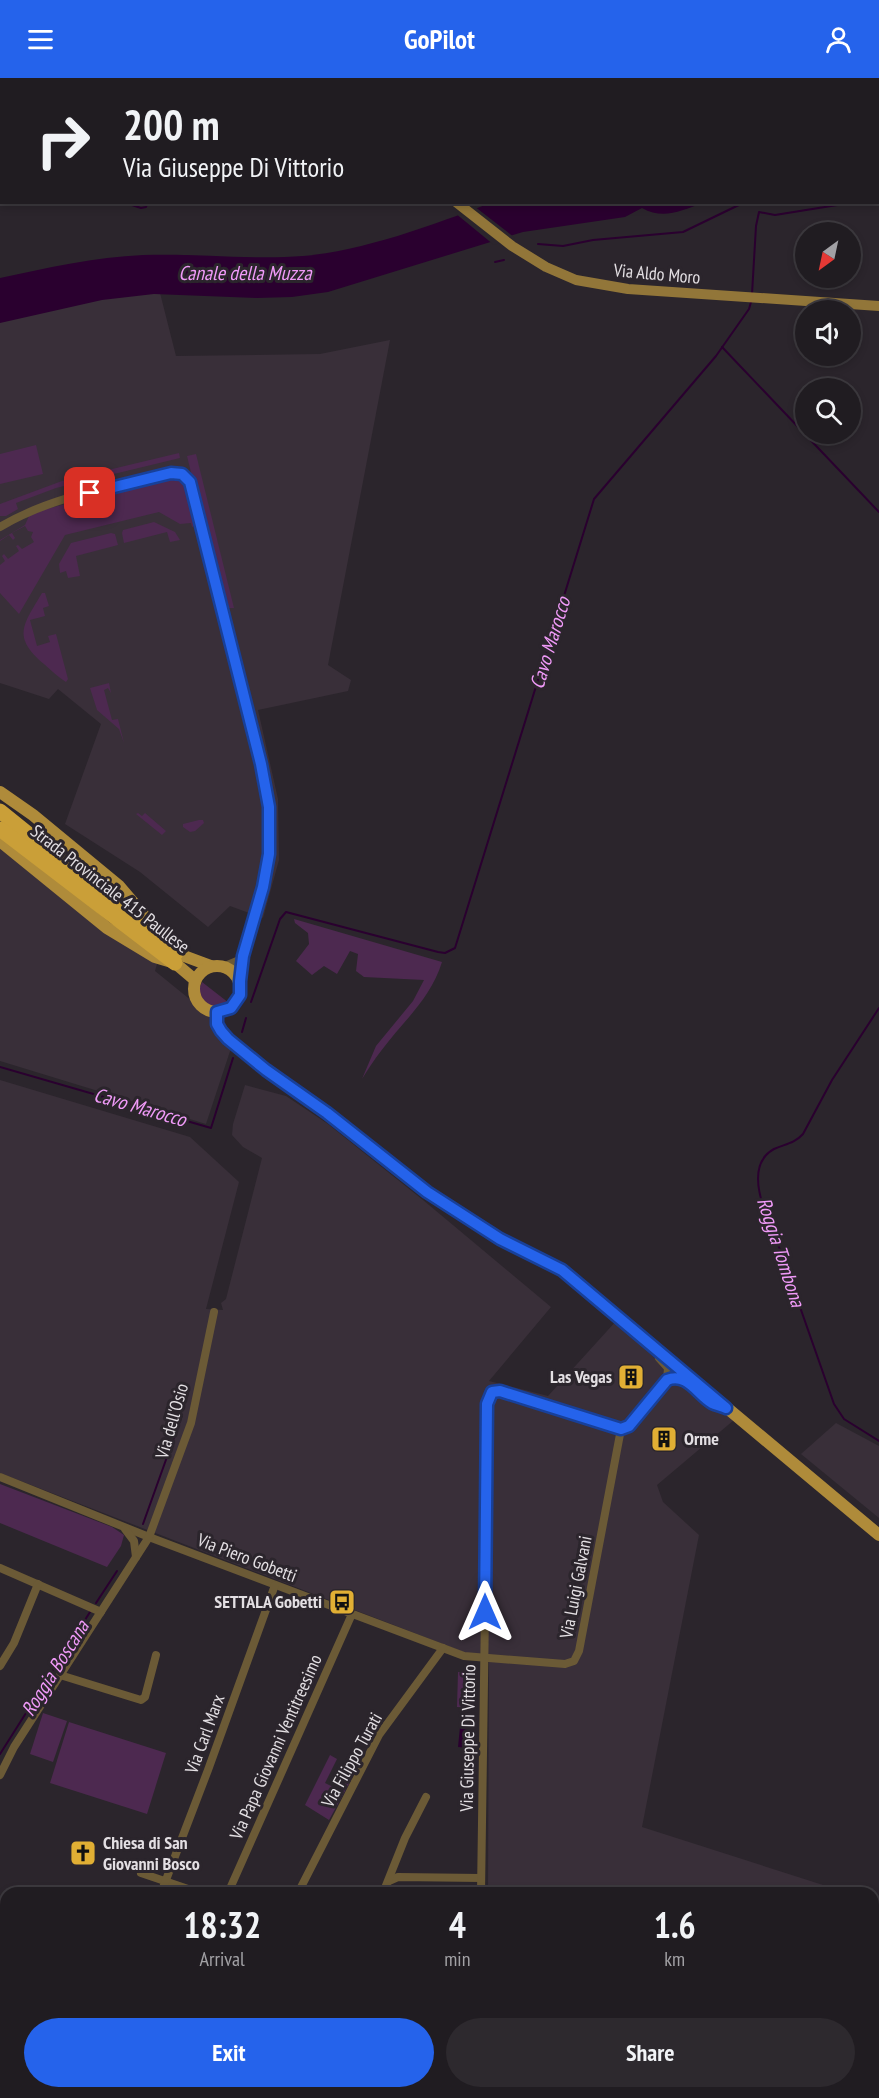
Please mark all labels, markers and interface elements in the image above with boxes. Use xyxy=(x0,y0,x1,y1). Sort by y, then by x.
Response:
text: GoPilot xyxy=(404,22,475,56)
icon: menu xyxy=(24,23,57,56)
icon: person xyxy=(822,23,855,56)
text: 200 m xyxy=(123,97,220,152)
icon: right xyxy=(24,102,102,180)
text: Via Giuseppe Di Vittorio xyxy=(123,150,344,184)
north arrow xyxy=(795,222,861,288)
map controls xyxy=(795,222,861,444)
street label: Via Aldo Moro xyxy=(612,258,702,289)
water label: Canale della Muzza xyxy=(178,260,313,286)
button: sound xyxy=(795,300,861,366)
button: search xyxy=(795,378,861,444)
pin xyxy=(64,467,115,518)
icon: arrive xyxy=(73,476,106,509)
water label: Cavo Marocco xyxy=(524,593,577,692)
street label: Strada Provinciale 415 Paullese xyxy=(26,819,194,958)
water label: Cavo Marocco xyxy=(91,1081,190,1133)
water label: Roggia Tombona xyxy=(751,1194,811,1311)
building icon: Las Vegas xyxy=(616,1362,646,1392)
place label: Las Vegas xyxy=(550,1365,612,1388)
street label: Via dell'Osio xyxy=(150,1380,193,1462)
building icon: Orme xyxy=(649,1424,679,1454)
place label: Orme xyxy=(684,1427,719,1450)
street label: Via Piero Gobetti xyxy=(193,1528,300,1587)
street label: Via Luigi Galvani xyxy=(554,1534,597,1641)
position arrow xyxy=(453,1580,517,1644)
bus stop icon: SETTALA Gobetti xyxy=(327,1587,357,1617)
place label: SETTALA Gobetti xyxy=(214,1590,322,1613)
water label: Roggia Boscana xyxy=(15,1614,95,1721)
street label: Via Papa Giovanni Ventitreesimo xyxy=(224,1650,327,1844)
street label: Via Giuseppe Di Vittorio xyxy=(455,1664,480,1813)
street label: Via Carl Marx xyxy=(179,1691,230,1777)
street label: Via Filippo Turati xyxy=(316,1708,387,1812)
place label: Chiesa di San Giovanni Bosco xyxy=(103,1831,200,1875)
church icon: Chiesa di San Giovanni Bosco xyxy=(68,1838,98,1868)
text: 18:32 xyxy=(183,1901,261,1948)
text: 4 xyxy=(449,1901,466,1948)
text: 1.6 xyxy=(654,1901,696,1948)
text: Arrival xyxy=(200,1946,245,1972)
text: min xyxy=(444,1946,470,1972)
text: km xyxy=(664,1946,685,1972)
button: Exit xyxy=(24,2018,434,2087)
button: Share xyxy=(446,2018,855,2087)

